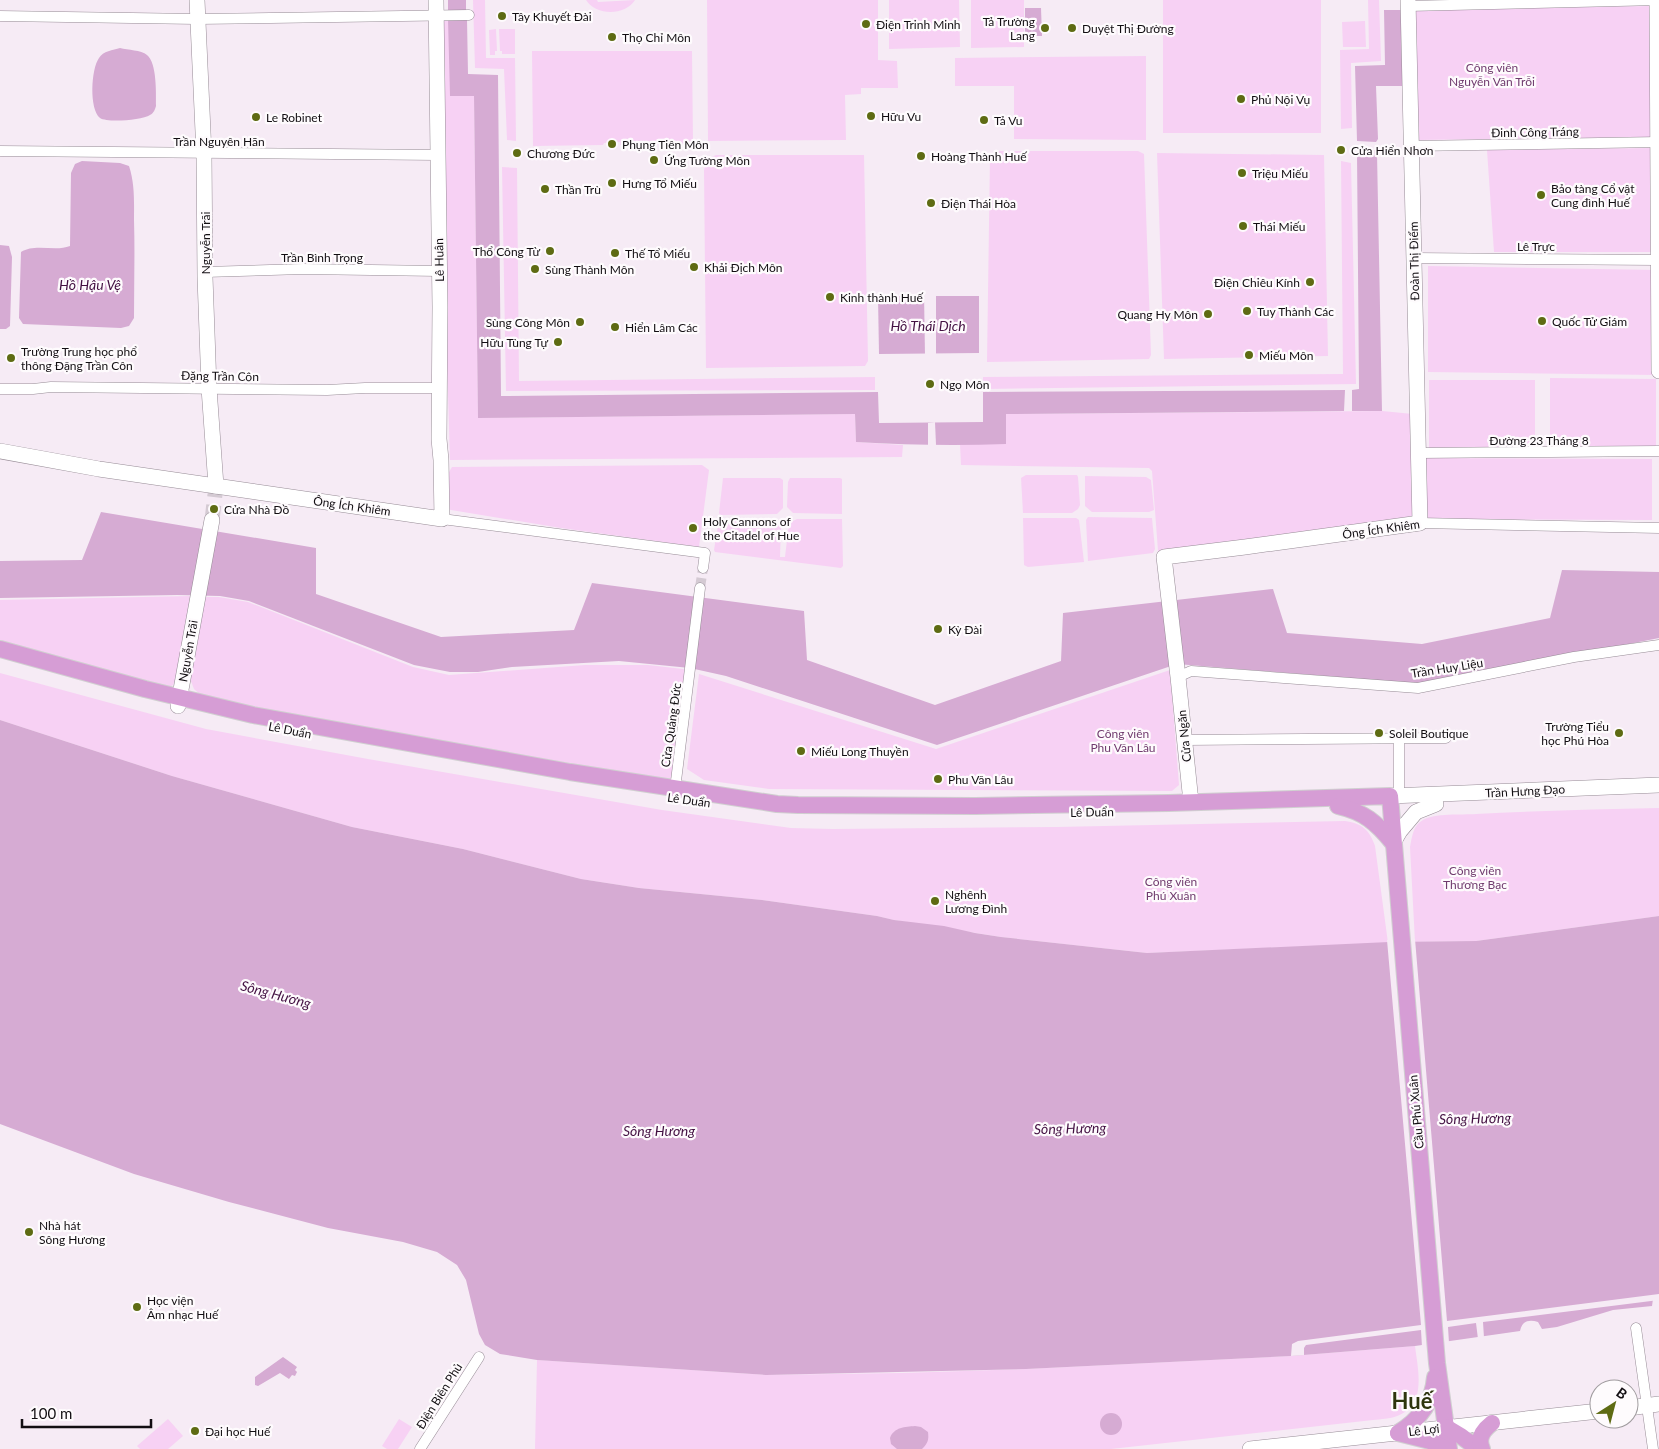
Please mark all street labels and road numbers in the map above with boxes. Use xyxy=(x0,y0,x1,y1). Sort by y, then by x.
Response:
street label: Đinh Công Tráng xyxy=(1491,124,1579,140)
street label: Trần Nguyên Hãn xyxy=(173,134,265,149)
street label: Nguyễn Trãi xyxy=(198,212,213,274)
street label: Đoàn Thị Điểm xyxy=(1406,221,1422,301)
street label: Lê Huân xyxy=(431,238,447,282)
street label: Lê Trực xyxy=(1517,239,1555,254)
street label: Trần Bình Trọng xyxy=(281,250,363,265)
street label: Đặng Trần Côn xyxy=(181,368,259,384)
street label: Đường 23 Tháng 8 xyxy=(1489,433,1589,448)
street label: Ông Ích Khiêm xyxy=(312,493,392,519)
street label: Ông Ích Khiêm xyxy=(1341,516,1421,542)
street label: Nguyễn Trãi xyxy=(175,619,201,683)
street label: Trần Huy Liệu xyxy=(1410,655,1484,681)
street label: Cửa Quảng Đức xyxy=(658,682,684,768)
street label: Cửa Ngăn xyxy=(1174,709,1194,763)
street label: Lê Duẩn xyxy=(267,718,313,742)
street label: Trần Hưng Đạo xyxy=(1485,781,1566,801)
street label: Lê Duẩn xyxy=(666,790,712,810)
street label: Lê Duẩn xyxy=(1070,804,1114,820)
street label: Cầu Phú Xuân xyxy=(1405,1074,1427,1150)
street label: Điện Biên Phủ xyxy=(413,1360,465,1432)
street label: Lê Lợi xyxy=(1408,1421,1440,1439)

